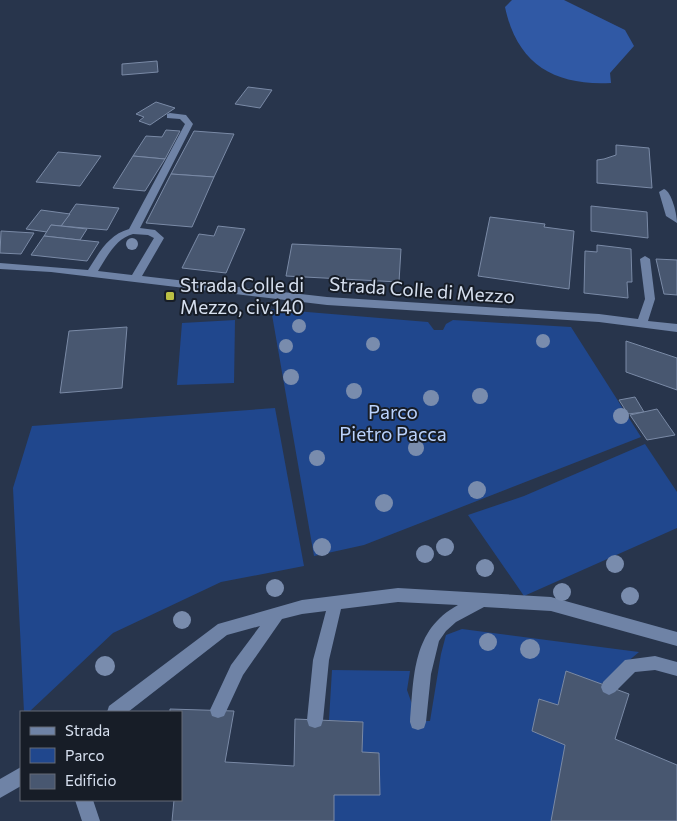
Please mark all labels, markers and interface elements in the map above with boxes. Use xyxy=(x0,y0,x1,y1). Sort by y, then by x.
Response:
street label: Strada Colle di Mezzo xyxy=(328,272,516,307)
place label: Strada Colle di Mezzo, civ.140 xyxy=(180,273,304,318)
marker: Strada Colle di Mezzo, civ.140 xyxy=(164,290,176,302)
park label: Parco Pietro Pacca xyxy=(339,400,447,445)
legend xyxy=(20,711,182,801)
text: Strada xyxy=(65,721,110,739)
text: Parco xyxy=(65,746,104,764)
text: Edificio xyxy=(65,771,116,789)

